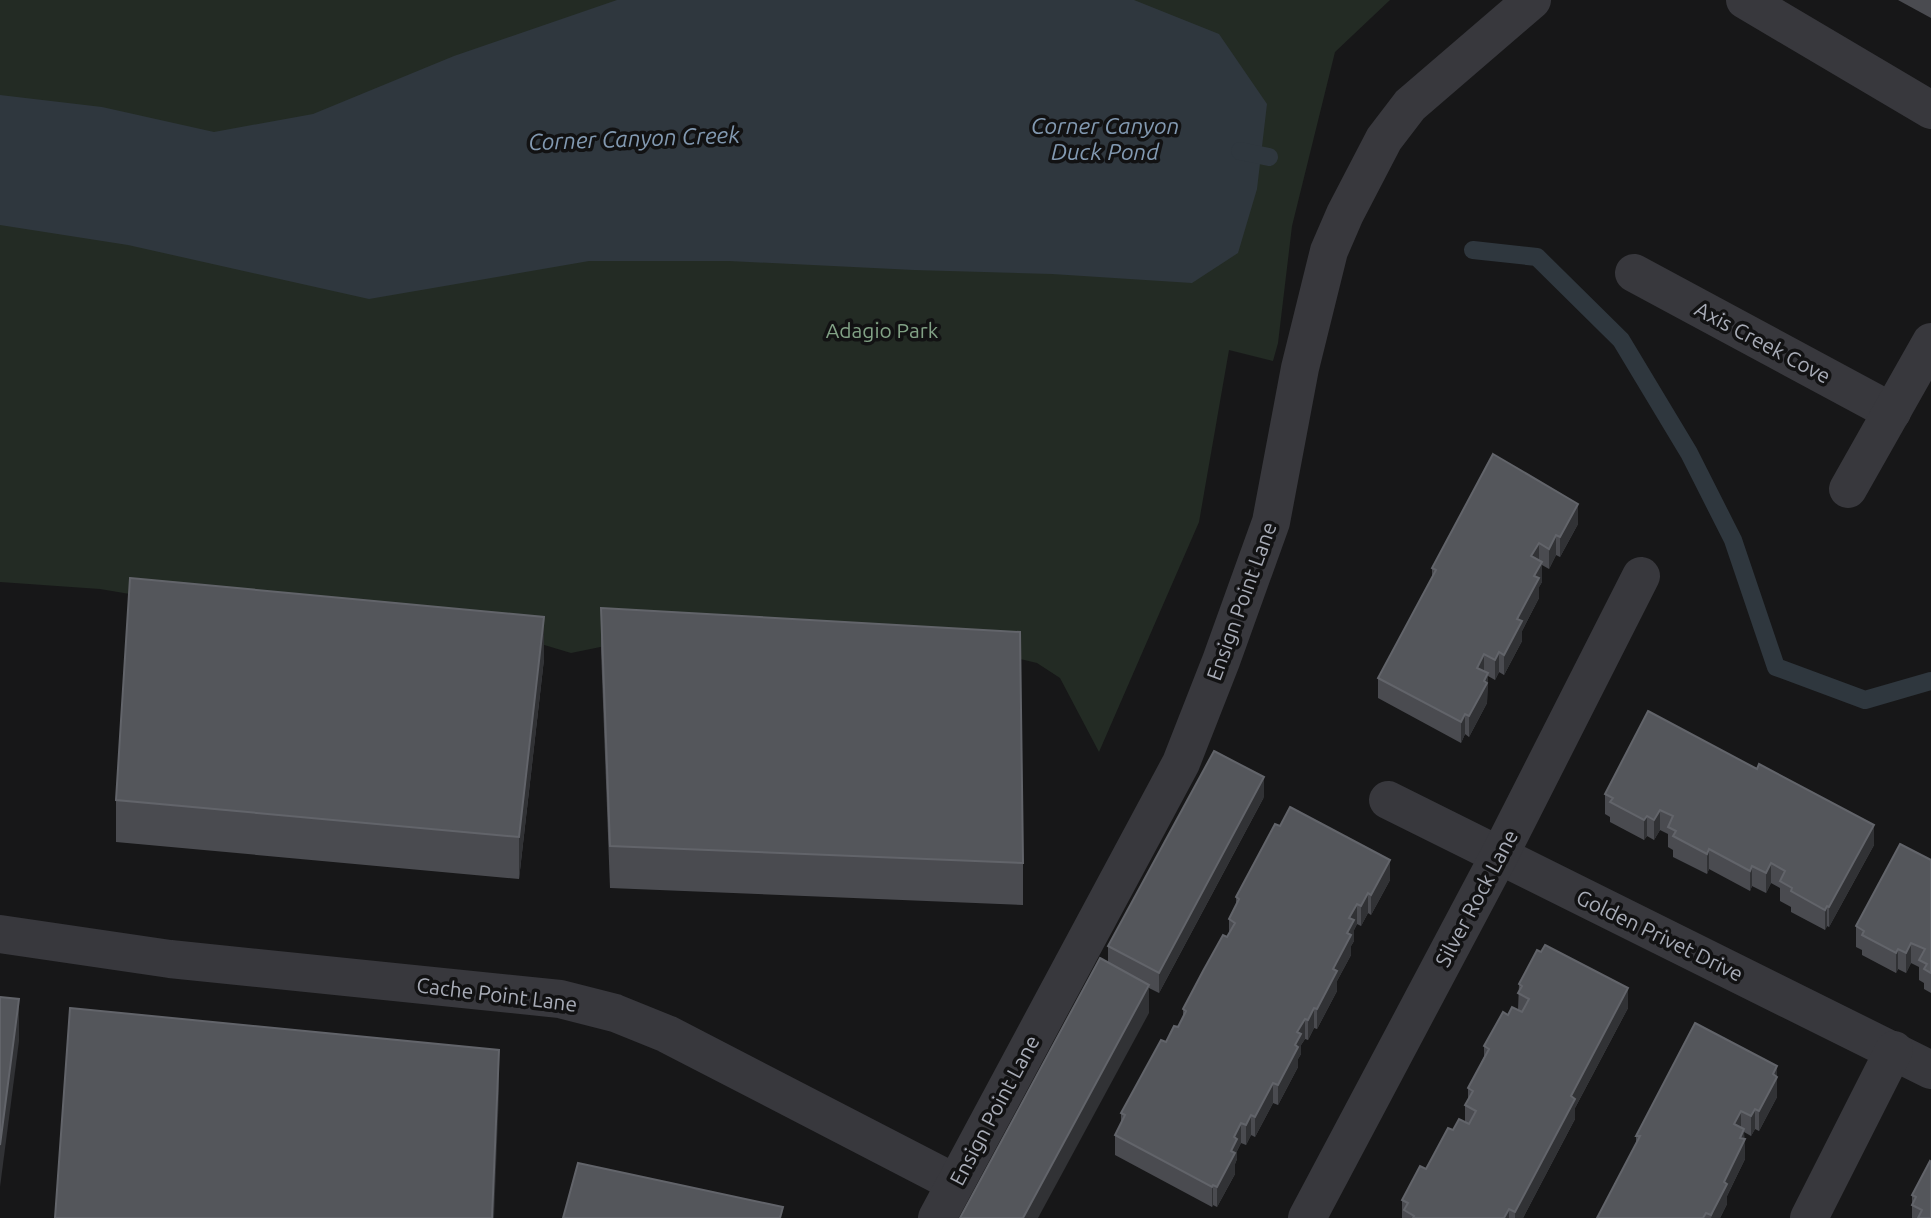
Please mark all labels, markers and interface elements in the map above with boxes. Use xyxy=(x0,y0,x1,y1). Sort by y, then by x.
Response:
water label: Corner Canyon Duck Pond xyxy=(1031,113,1179,164)
water label: Corner Canyon Creek xyxy=(528,122,741,154)
street label: Axis Creek Cove xyxy=(1691,296,1835,388)
park label: Adagio Park xyxy=(826,318,939,342)
street label: Ensign Point Lane xyxy=(1201,519,1281,683)
street label: Silver Rock Lane xyxy=(1430,825,1522,971)
street label: Golden Privet Drive xyxy=(1573,884,1747,986)
street label: Cache Point Lane xyxy=(415,972,579,1016)
street label: Ensign Point Lane xyxy=(944,1031,1044,1189)

